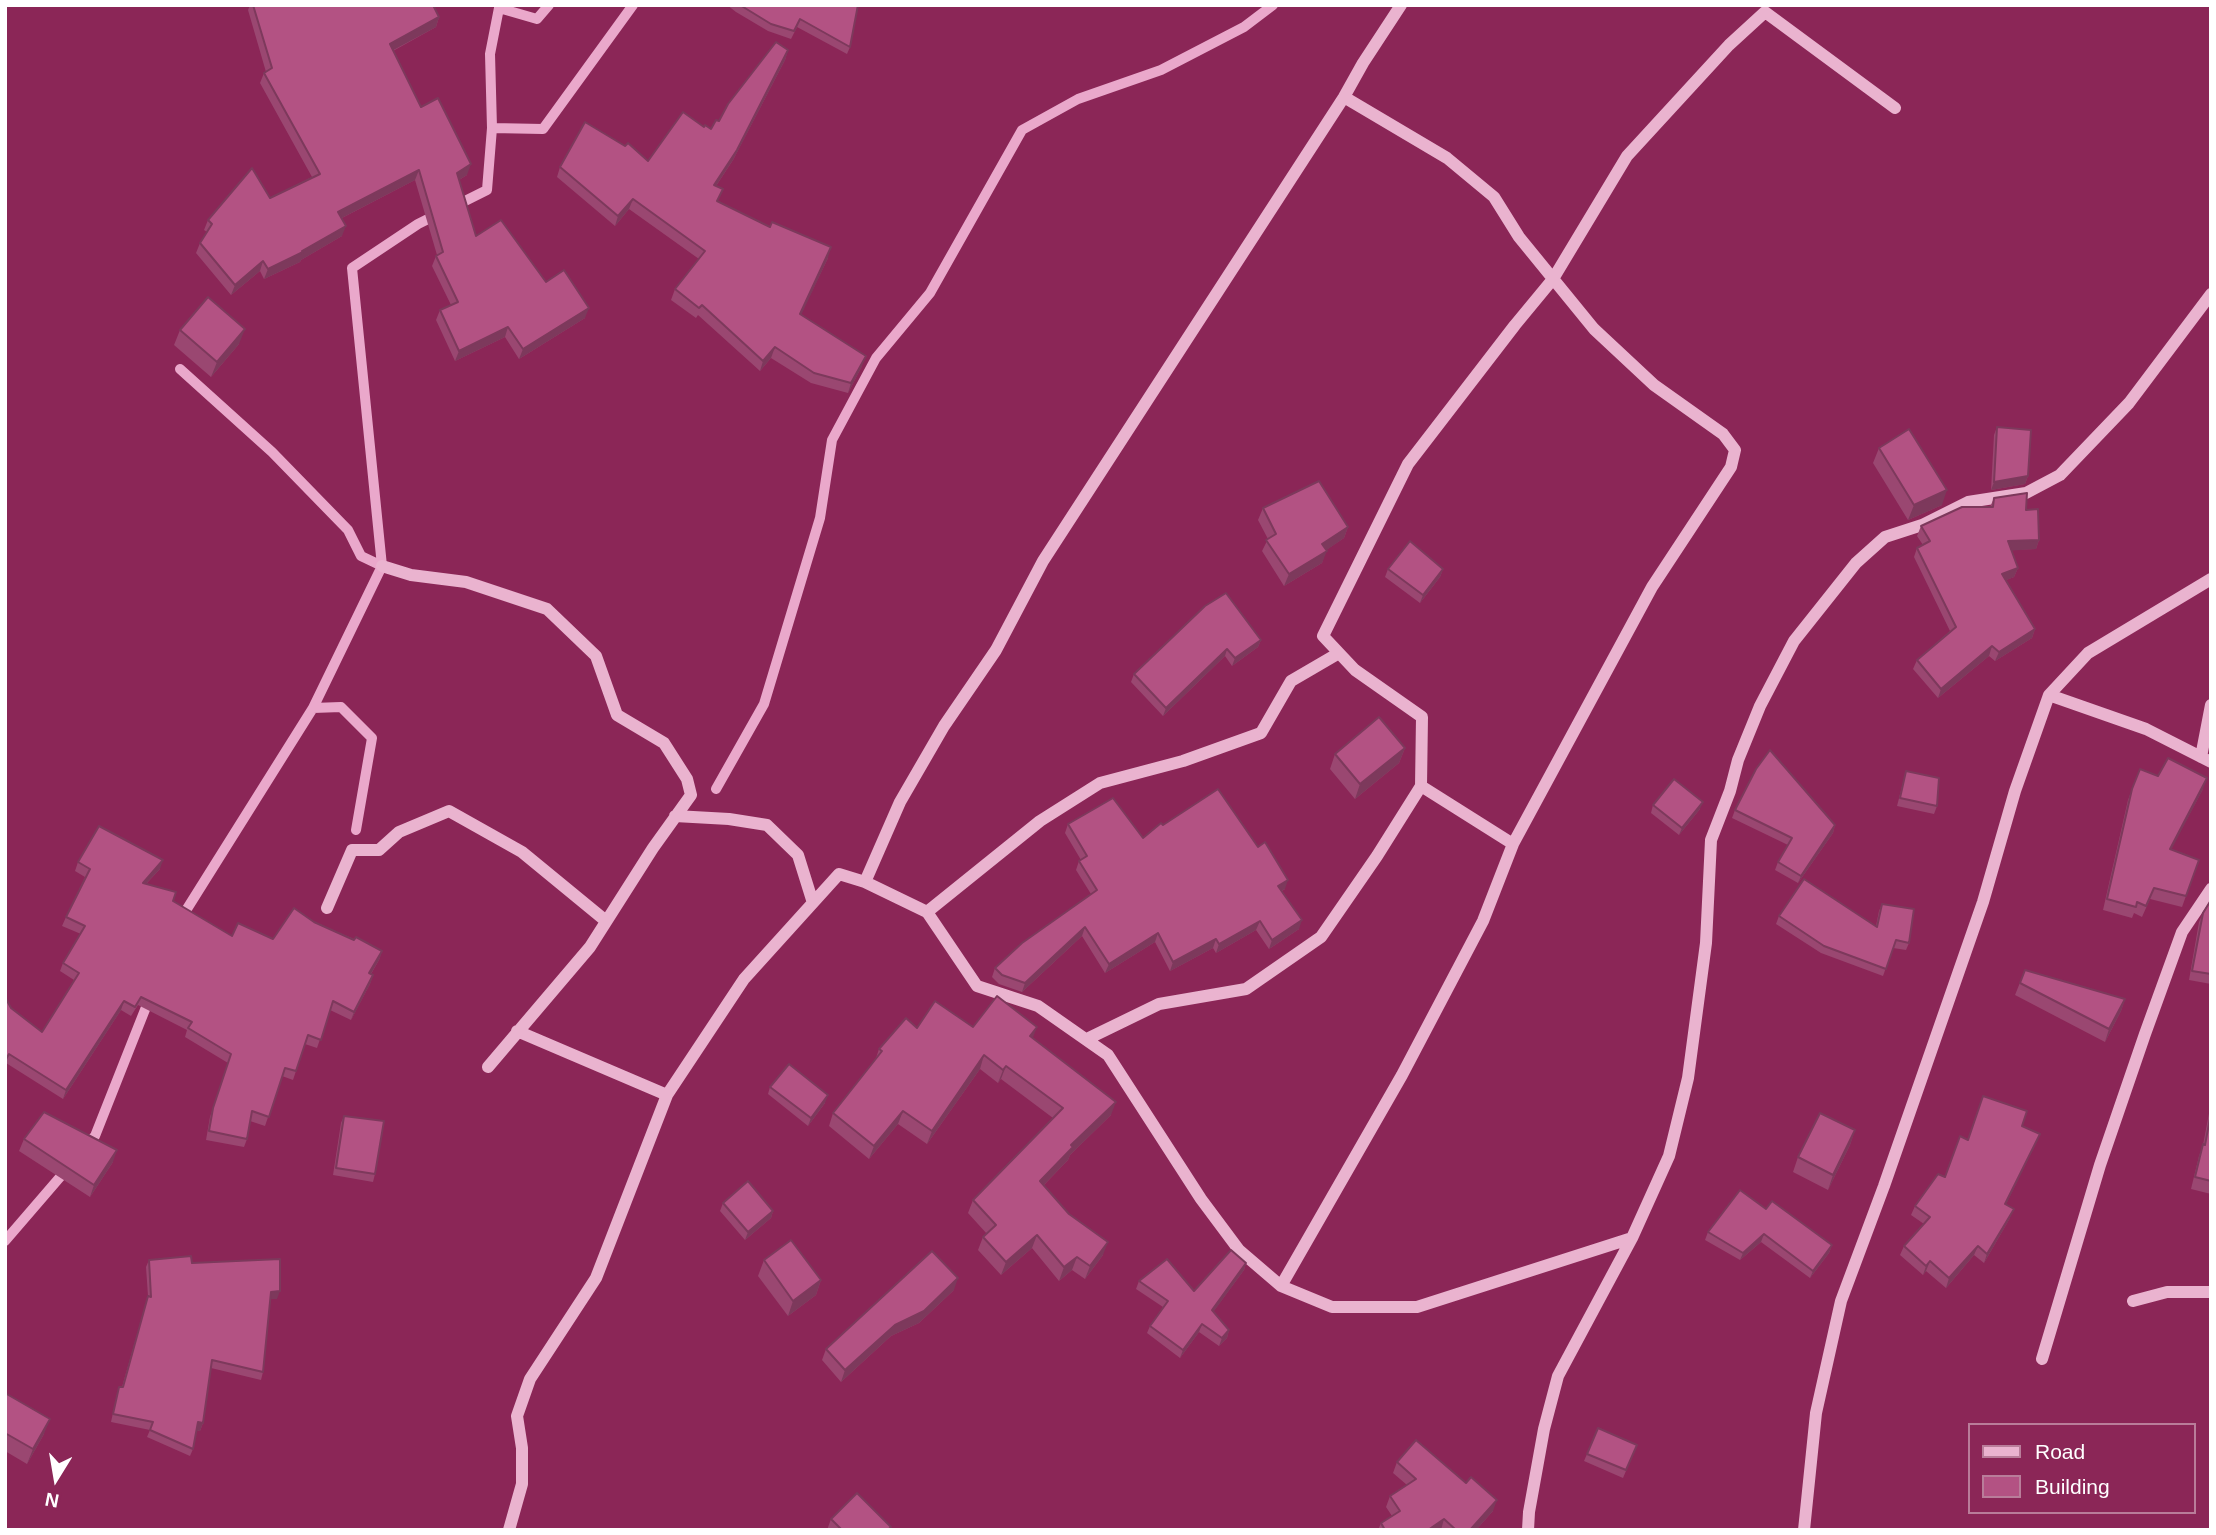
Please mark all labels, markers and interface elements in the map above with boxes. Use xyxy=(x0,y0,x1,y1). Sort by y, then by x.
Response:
legend xyxy=(1968,1423,2195,1514)
text: Road xyxy=(2035,1440,2085,1463)
north arrow xyxy=(21,1444,91,1514)
text: Building xyxy=(2035,1475,2110,1498)
text: N xyxy=(43,1488,61,1512)

